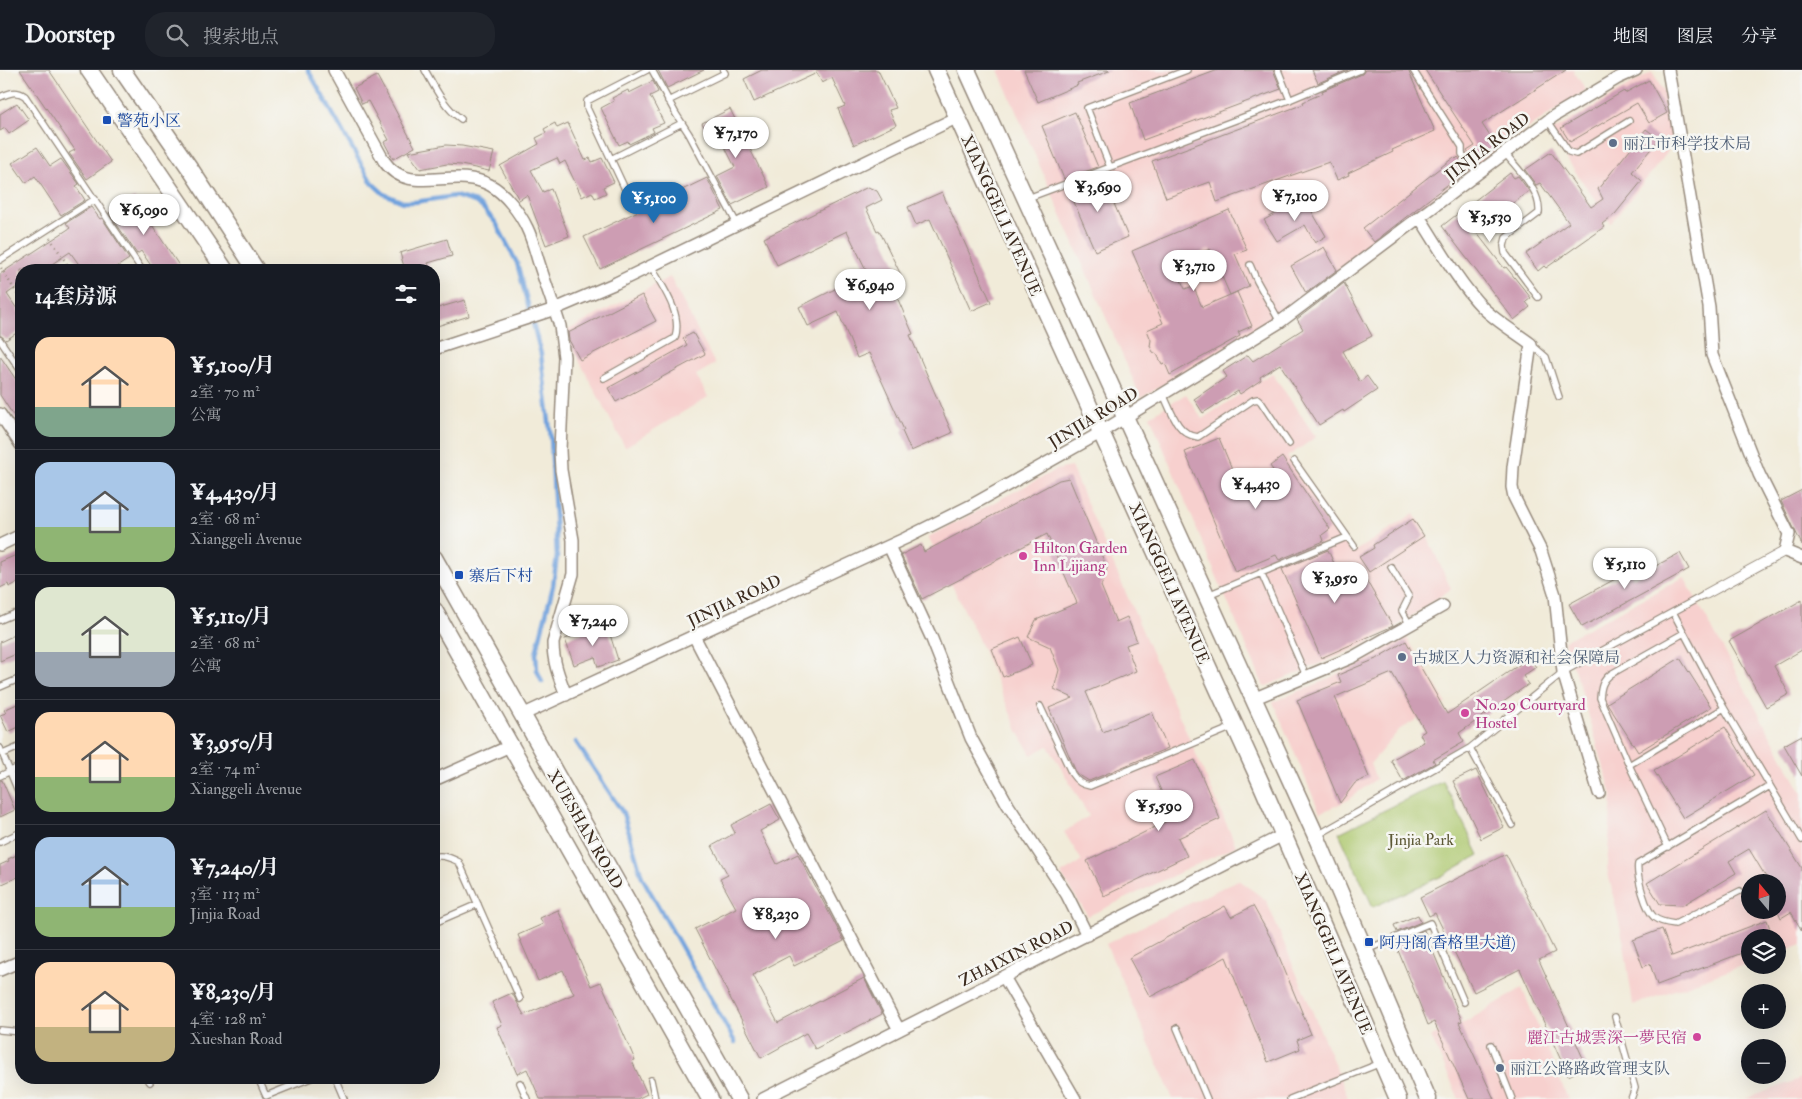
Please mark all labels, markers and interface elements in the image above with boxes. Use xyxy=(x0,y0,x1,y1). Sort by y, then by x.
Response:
search box xyxy=(145,12,495,57)
text: Doorstep xyxy=(25,19,115,50)
icon: search xyxy=(163,21,191,49)
text: 搜索地点 xyxy=(203,25,279,49)
text: 地图 xyxy=(1613,25,1649,48)
text: 图层 xyxy=(1677,25,1713,48)
text: 分享 xyxy=(1741,25,1777,48)
street label: JINJIA ROAD xyxy=(1440,108,1535,187)
place label: 警苑小区 xyxy=(117,111,181,131)
marker: 警苑小区 xyxy=(101,114,113,126)
pin: ¥7,170 xyxy=(695,116,777,159)
text: ¥7,170 xyxy=(714,123,758,143)
street label: XIANGGELI AVENUE xyxy=(957,132,1046,299)
place label: 丽江市科学技术局 xyxy=(1623,134,1751,154)
marker: 丽江市科学技术局 xyxy=(1607,137,1619,149)
pin: ¥3,690 xyxy=(1057,170,1139,213)
text: ¥3,690 xyxy=(1075,177,1121,197)
pin: ¥7,100 xyxy=(1254,180,1336,222)
pin: ¥5,100 xyxy=(613,182,695,224)
text: ¥7,100 xyxy=(1273,186,1317,206)
text: ¥5,100 xyxy=(632,188,676,208)
pin: ¥6,090 xyxy=(103,194,185,236)
text: ¥6,090 xyxy=(120,200,168,220)
pin: ¥3,530 xyxy=(1449,200,1531,243)
text: ¥3,530 xyxy=(1468,207,1512,227)
pin: ¥3,710 xyxy=(1153,250,1235,292)
text: ¥3,710 xyxy=(1173,256,1215,276)
pin: ¥6,940 xyxy=(829,268,911,311)
text: ¥6,940 xyxy=(846,275,894,295)
icon: filters xyxy=(392,280,420,308)
text: 14套房源 xyxy=(35,283,117,310)
text: ¥5,100/月 xyxy=(190,352,275,379)
icon: home xyxy=(75,357,135,417)
text: 2室 · 70 m² xyxy=(190,382,260,402)
street label: JINJIA ROAD xyxy=(1044,383,1142,454)
text: 公寓 xyxy=(190,405,222,425)
pin: ¥4,430 xyxy=(1215,468,1297,510)
text: ¥4,430 xyxy=(1232,474,1280,494)
text: ¥4,430/月 xyxy=(190,479,280,506)
icon: home xyxy=(75,482,135,542)
street label: XIANGGELI AVENUE xyxy=(1125,500,1214,667)
text: 2室 · 68 m² xyxy=(190,509,260,529)
text: Xianggeli Avenue xyxy=(190,529,302,549)
place label: Hilton Garden Inn Lijiang xyxy=(1033,538,1128,576)
pin: ¥5,110 xyxy=(1584,548,1666,590)
marker: Hilton Garden Inn Lijiang xyxy=(1017,550,1029,562)
text: ¥5,110 xyxy=(1604,554,1646,574)
pin: ¥3,950 xyxy=(1294,562,1376,604)
place label: 寨后下村 xyxy=(469,566,533,586)
text: ¥3,950 xyxy=(1312,568,1358,588)
marker: 寨后下村 xyxy=(453,569,465,581)
street label: JINJIA ROAD xyxy=(684,571,785,633)
text: ¥5,110/月 xyxy=(190,603,272,630)
pin: ¥7,240 xyxy=(552,604,634,647)
icon: home xyxy=(75,607,135,667)
text: ¥7,240 xyxy=(569,611,617,631)
text: 2室 · 68 m² xyxy=(190,633,260,653)
place label: 古城区人力资源和社会保障局 xyxy=(1412,648,1620,668)
marker: 古城区人力资源和社会保障局 xyxy=(1396,651,1408,663)
text: 公寓 xyxy=(190,656,222,676)
place label: No.29 Courtyard Hostel xyxy=(1475,695,1586,733)
marker: No.29 Courtyard Hostel xyxy=(1459,707,1471,719)
text: ¥3,950/月 xyxy=(190,729,276,756)
icon: home xyxy=(75,732,135,792)
text: 2室 · 74 m² xyxy=(190,759,260,779)
street label: XUESHAN ROAD xyxy=(543,766,627,893)
text: Xianggeli Avenue xyxy=(190,779,302,799)
pin: ¥5,590 xyxy=(1118,790,1200,832)
text: ¥5,590 xyxy=(1136,796,1182,816)
park label: Jinjia Park xyxy=(1387,830,1454,851)
text: ¥7,240/月 xyxy=(190,854,279,881)
icon: home xyxy=(75,857,135,917)
street label: XIANGGELI AVENUE xyxy=(1290,869,1376,1037)
north arrow xyxy=(1741,874,1786,919)
map controls xyxy=(1741,874,1786,1084)
text: 3室 · 113 m² xyxy=(190,884,260,904)
pin: ¥8,230 xyxy=(735,898,817,940)
text: Jinjia Road xyxy=(190,904,260,924)
text: ¥8,230 xyxy=(753,904,799,924)
street label: ZHAIXIN ROAD xyxy=(956,917,1077,991)
button: layers xyxy=(1741,929,1786,974)
place label: 阿丹阁(香格里大道) xyxy=(1379,933,1516,953)
marker: 阿丹阁(香格里大道) xyxy=(1363,936,1375,948)
text: ¥8,230/月 xyxy=(190,979,277,1006)
icon: home xyxy=(75,982,135,1042)
button: + xyxy=(1741,984,1786,1029)
text: 4室 · 128 m² xyxy=(190,1009,266,1029)
place label: 麗江古城雲深一夢民宿 xyxy=(1527,1028,1687,1048)
text: Xueshan Road xyxy=(190,1029,282,1049)
marker: 麗江古城雲深一夢民宿 xyxy=(1691,1031,1703,1043)
button: − xyxy=(1741,1039,1786,1084)
place label: 丽江公路路政管理支队 xyxy=(1510,1059,1670,1079)
marker: 丽江公路路政管理支队 xyxy=(1494,1062,1506,1074)

